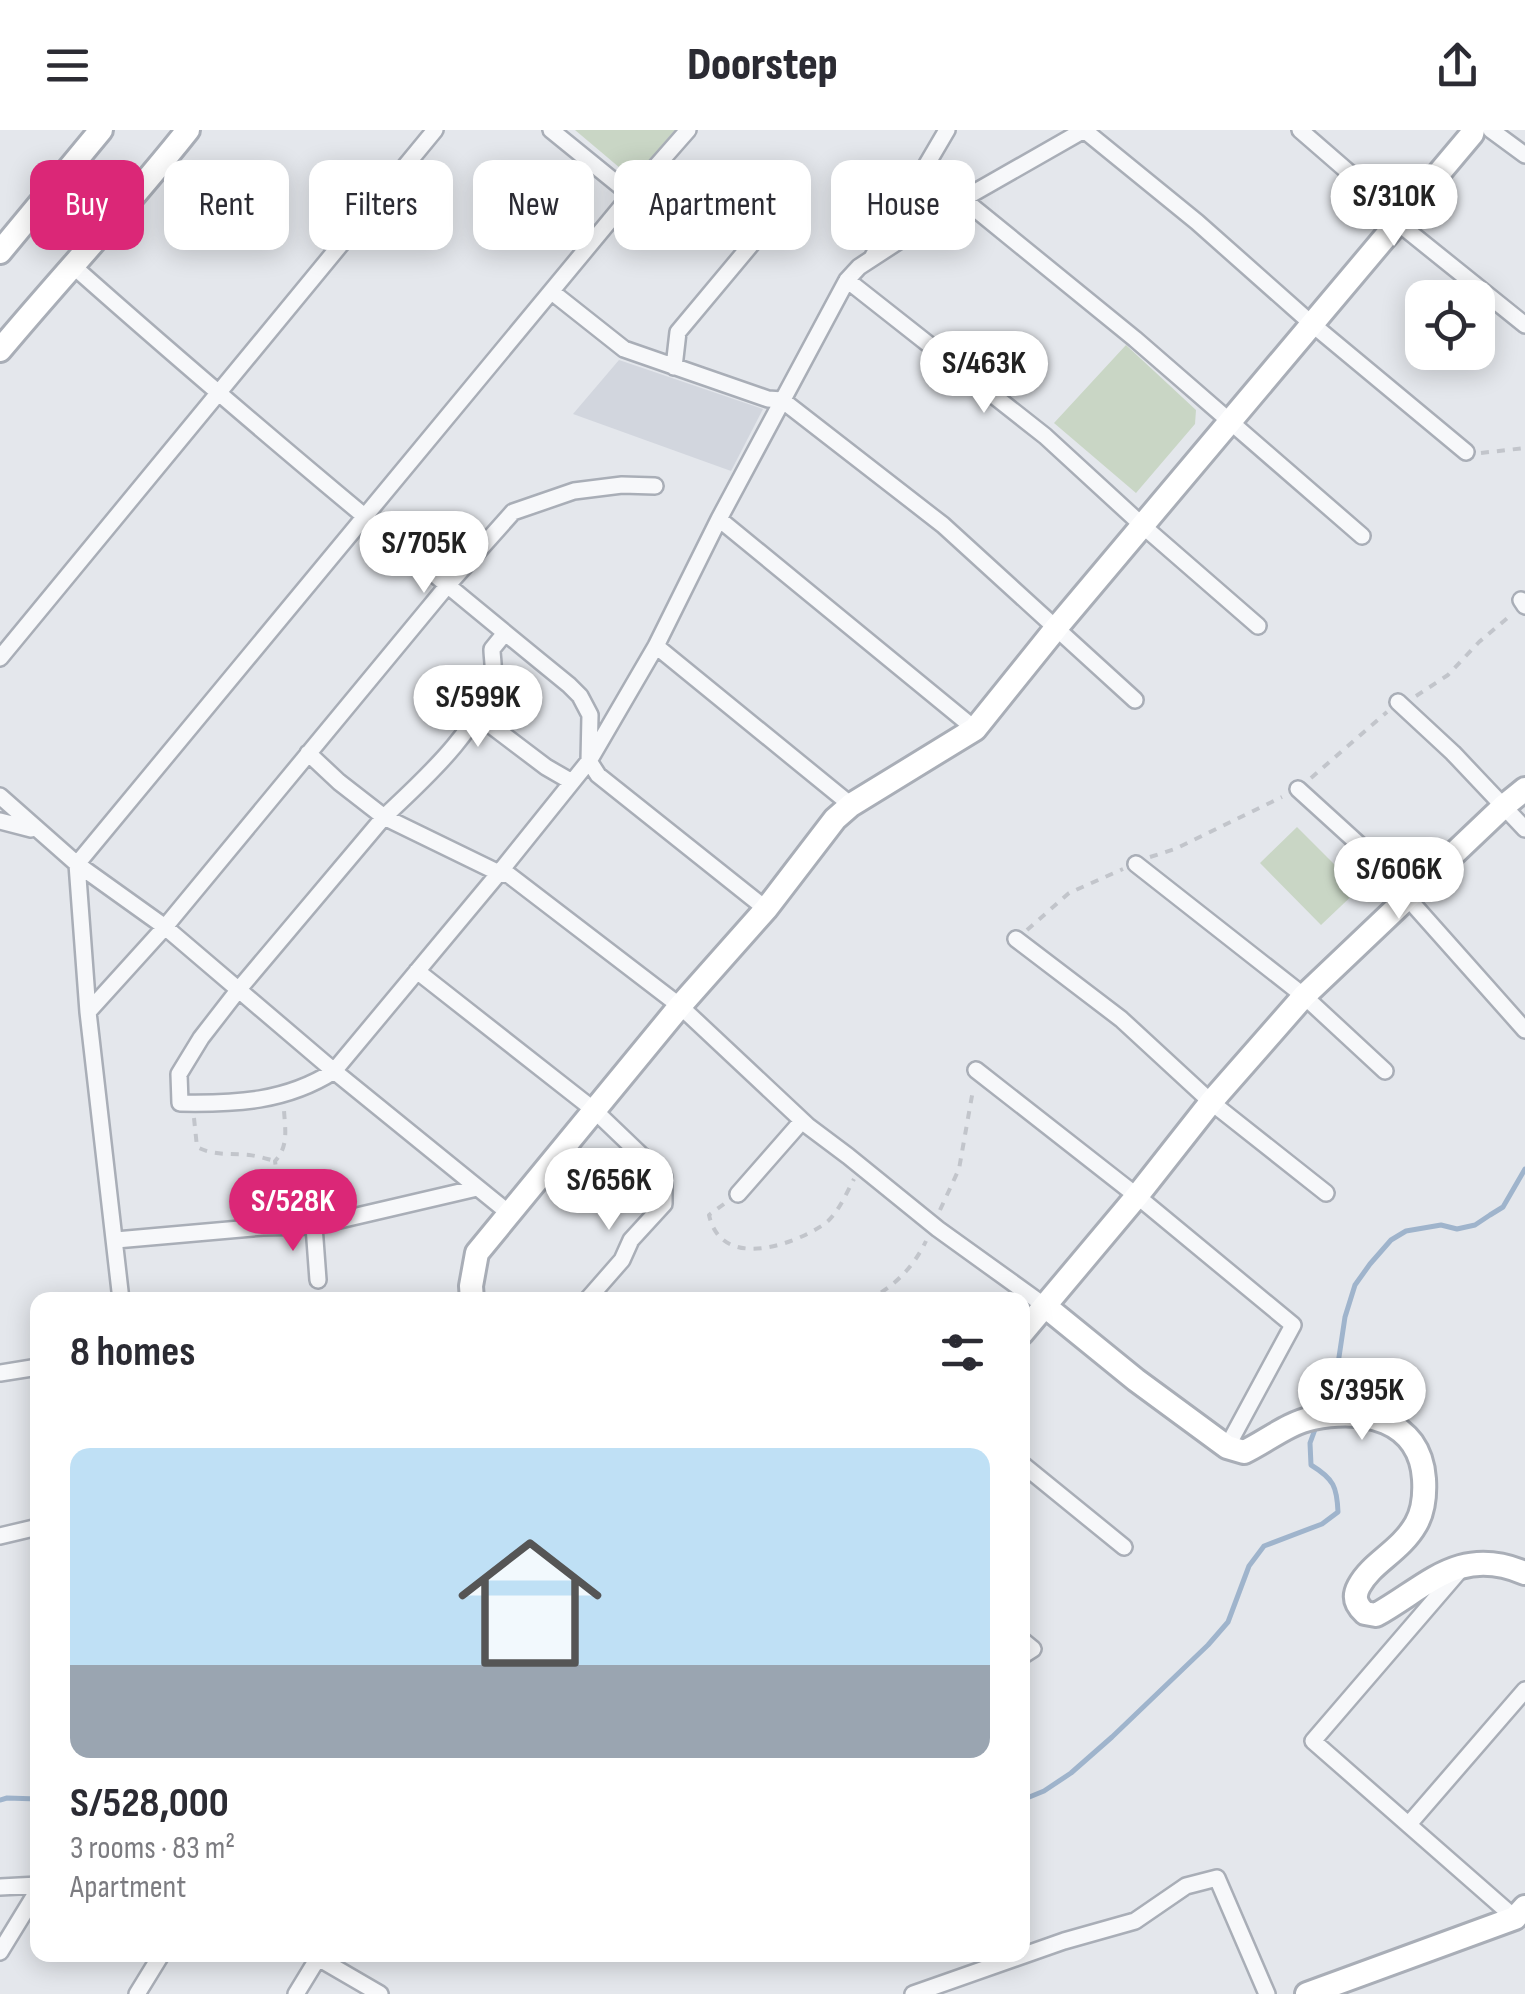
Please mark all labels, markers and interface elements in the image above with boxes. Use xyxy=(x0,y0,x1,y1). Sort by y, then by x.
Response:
icon: menu xyxy=(40,38,95,93)
text: Doorstep xyxy=(687,38,838,93)
icon: share xyxy=(1430,38,1485,93)
chip: Buy xyxy=(30,160,144,250)
chip: Rent xyxy=(164,160,289,250)
chip: Filters xyxy=(309,160,453,250)
chip: New xyxy=(473,160,594,250)
chip: Apartment xyxy=(614,160,811,250)
chip: House xyxy=(831,160,975,250)
pin: S/310K xyxy=(1313,164,1475,249)
text: S/310K xyxy=(1353,177,1435,216)
map controls xyxy=(1405,280,1495,370)
button: locate xyxy=(1405,280,1495,370)
pin: S/463K xyxy=(903,331,1065,416)
text: S/463K xyxy=(942,344,1026,383)
pin: S/705K xyxy=(343,511,505,596)
text: S/705K xyxy=(381,524,467,563)
pin: S/599K xyxy=(397,665,559,750)
text: S/599K xyxy=(435,678,521,717)
pin: S/606K xyxy=(1318,837,1480,922)
text: S/606K xyxy=(1356,850,1442,889)
pin: S/656K xyxy=(528,1148,690,1233)
text: S/656K xyxy=(567,1161,651,1200)
pin: S/528K xyxy=(212,1169,374,1254)
text: S/528K xyxy=(251,1182,335,1221)
icon: filters xyxy=(935,1325,990,1380)
text: 8 homes xyxy=(70,1327,195,1378)
pin: S/395K xyxy=(1281,1358,1443,1443)
text: S/395K xyxy=(1320,1371,1404,1410)
icon: home xyxy=(440,1513,620,1693)
text: S/528,000 xyxy=(70,1778,229,1829)
text: 3 rooms · 83 m² xyxy=(70,1829,235,1868)
text: Apartment xyxy=(70,1868,186,1907)

